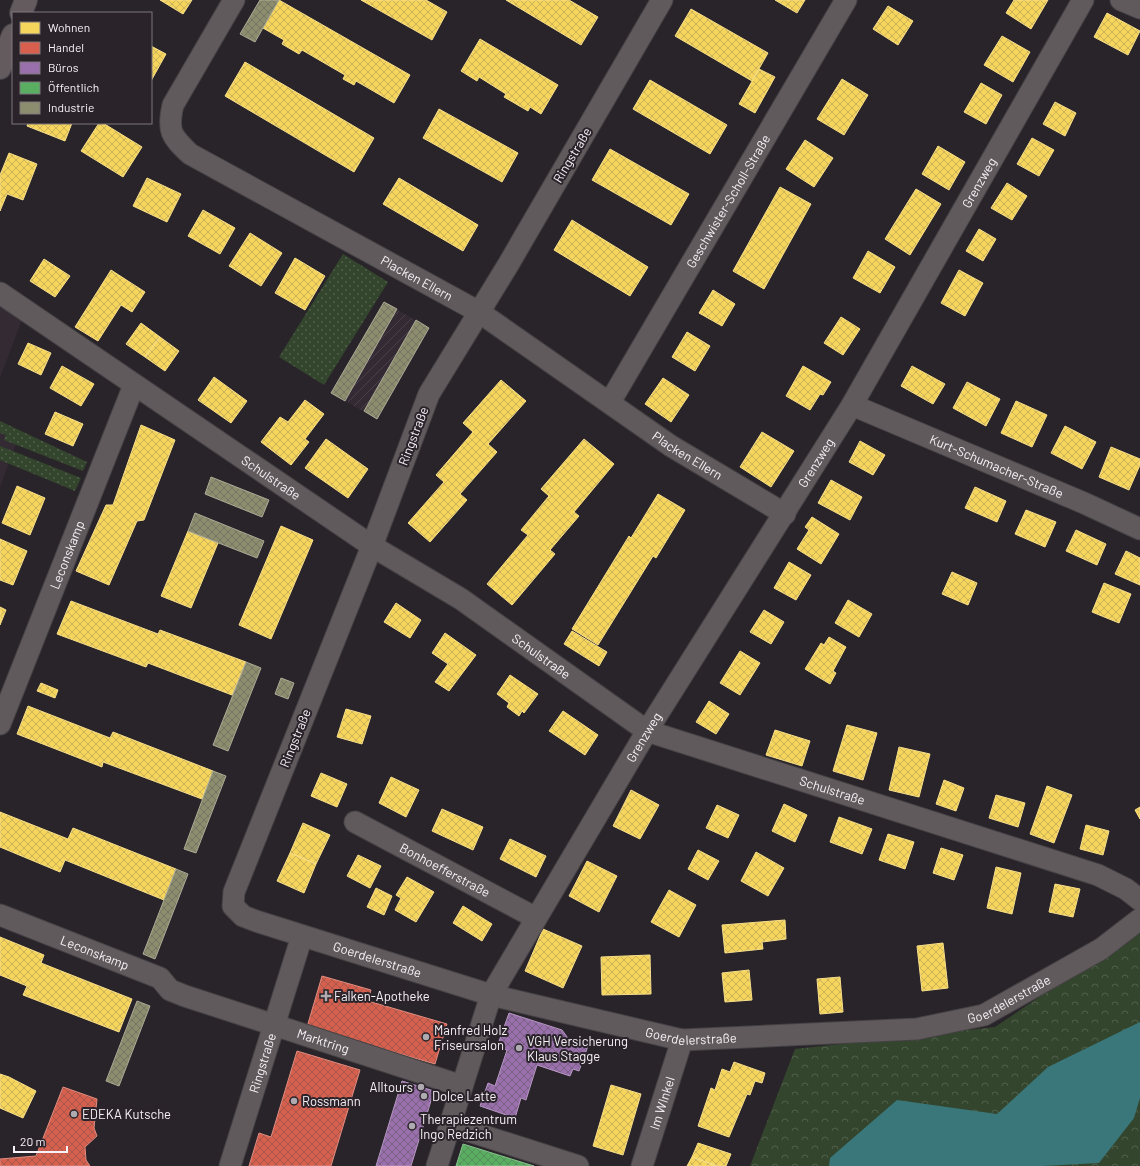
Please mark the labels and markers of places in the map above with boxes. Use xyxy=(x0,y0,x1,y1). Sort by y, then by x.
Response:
place label: Falken-Apotheke xyxy=(334,988,430,1004)
marker: Falken-Apotheke xyxy=(321,991,331,1001)
place label: Manfred Holz Friseursalon xyxy=(434,1022,507,1053)
marker: Manfred Holz Friseursalon xyxy=(421,1032,431,1042)
place label: VGH Versicherung Klaus Stagge xyxy=(527,1033,628,1064)
marker: VGH Versicherung Klaus Stagge xyxy=(514,1043,524,1053)
place label: Alltours xyxy=(370,1079,413,1095)
marker: Alltours xyxy=(416,1082,426,1092)
place label: Dolce Latte xyxy=(432,1088,497,1104)
marker: Dolce Latte xyxy=(419,1091,429,1101)
place label: Rossmann xyxy=(302,1093,361,1109)
marker: Rossmann xyxy=(289,1096,299,1106)
place label: EDEKA Kutsche xyxy=(82,1106,171,1122)
marker: EDEKA Kutsche xyxy=(69,1109,79,1119)
place label: Therapiezentrum Ingo Redzich xyxy=(420,1111,517,1142)
marker: Therapiezentrum Ingo Redzich xyxy=(407,1121,417,1131)

